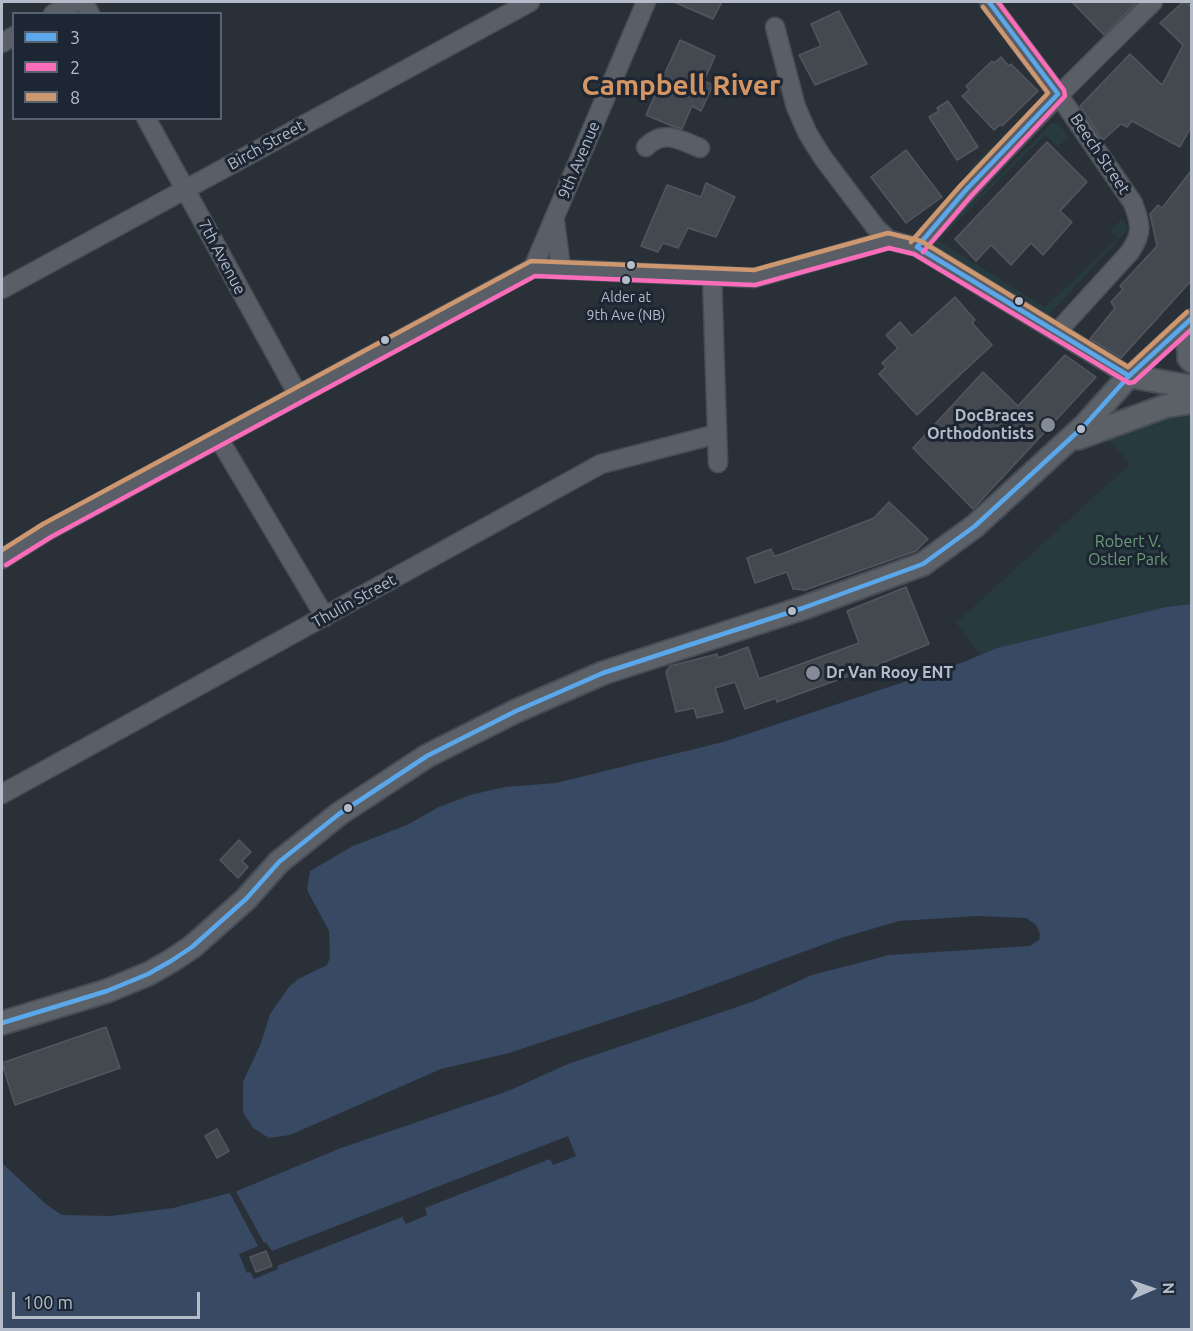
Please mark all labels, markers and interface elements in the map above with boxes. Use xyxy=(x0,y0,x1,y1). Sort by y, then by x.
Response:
legend xyxy=(12,12,222,120)
text: 3 xyxy=(70,27,80,47)
text: 2 xyxy=(70,57,80,77)
district label: Campbell River xyxy=(582,69,780,103)
text: 8 xyxy=(70,87,80,107)
street label: Beech Street xyxy=(1066,110,1134,198)
street label: Birch Street xyxy=(224,116,308,174)
street label: 9th Avenue xyxy=(554,119,604,201)
street label: 7th Avenue xyxy=(194,216,250,298)
unlabelled marker xyxy=(625,259,637,271)
marker: Alder at 9th Ave (NB) xyxy=(620,274,632,286)
place label: Alder at 9th Ave (NB) xyxy=(587,289,665,322)
unlabelled marker xyxy=(1013,295,1025,307)
unlabelled marker xyxy=(379,334,391,346)
place label: DocBraces Orthodontists xyxy=(927,406,1034,444)
marker: DocBraces Orthodontists xyxy=(1039,416,1057,434)
unlabelled marker xyxy=(1075,423,1087,435)
park label: Robert V. Ostler Park xyxy=(1088,532,1168,570)
street label: Thulin Street xyxy=(309,570,399,632)
unlabelled marker xyxy=(786,605,798,617)
place label: Dr Van Rooy ENT xyxy=(826,663,953,683)
marker: Dr Van Rooy ENT xyxy=(804,664,822,682)
unlabelled marker xyxy=(342,802,354,814)
north arrow xyxy=(1121,1259,1181,1319)
scale bar xyxy=(15,1280,202,1318)
text: N xyxy=(1160,1282,1178,1295)
text: 100 m xyxy=(23,1292,73,1312)

